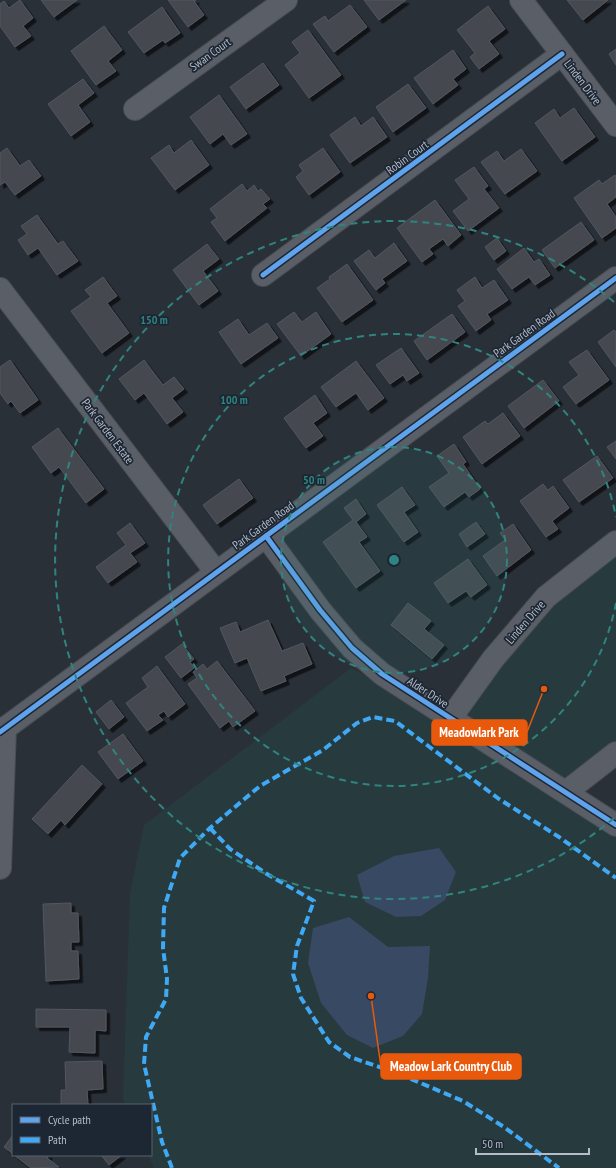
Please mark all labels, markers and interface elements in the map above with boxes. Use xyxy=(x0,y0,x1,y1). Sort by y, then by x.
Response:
street label: Swan Court xyxy=(186,34,234,74)
street label: Linden Drive xyxy=(561,56,605,108)
street label: Robin Court xyxy=(383,136,432,177)
street label: Park Garden Road xyxy=(490,306,558,360)
text: 150 m xyxy=(140,312,168,327)
text: 100 m xyxy=(220,392,248,407)
street label: Park Garden Estate xyxy=(79,396,137,466)
text: 50 m xyxy=(303,472,325,487)
street label: Park Garden Road xyxy=(229,498,297,552)
centre of rings xyxy=(387,553,401,567)
street label: Linden Drive xyxy=(502,597,548,647)
street label: Alder Drive xyxy=(405,673,452,711)
callout: Meadowlark Park xyxy=(432,720,527,745)
text: Meadowlark Park xyxy=(439,724,519,741)
callout: Meadow Lark Country Club xyxy=(381,1054,521,1079)
text: Meadow Lark Country Club xyxy=(390,1058,512,1075)
legend xyxy=(12,1104,152,1156)
text: Cycle path xyxy=(48,1112,91,1127)
scale bar xyxy=(476,1130,589,1156)
text: Path xyxy=(48,1132,66,1147)
text: 50 m xyxy=(482,1136,503,1151)

